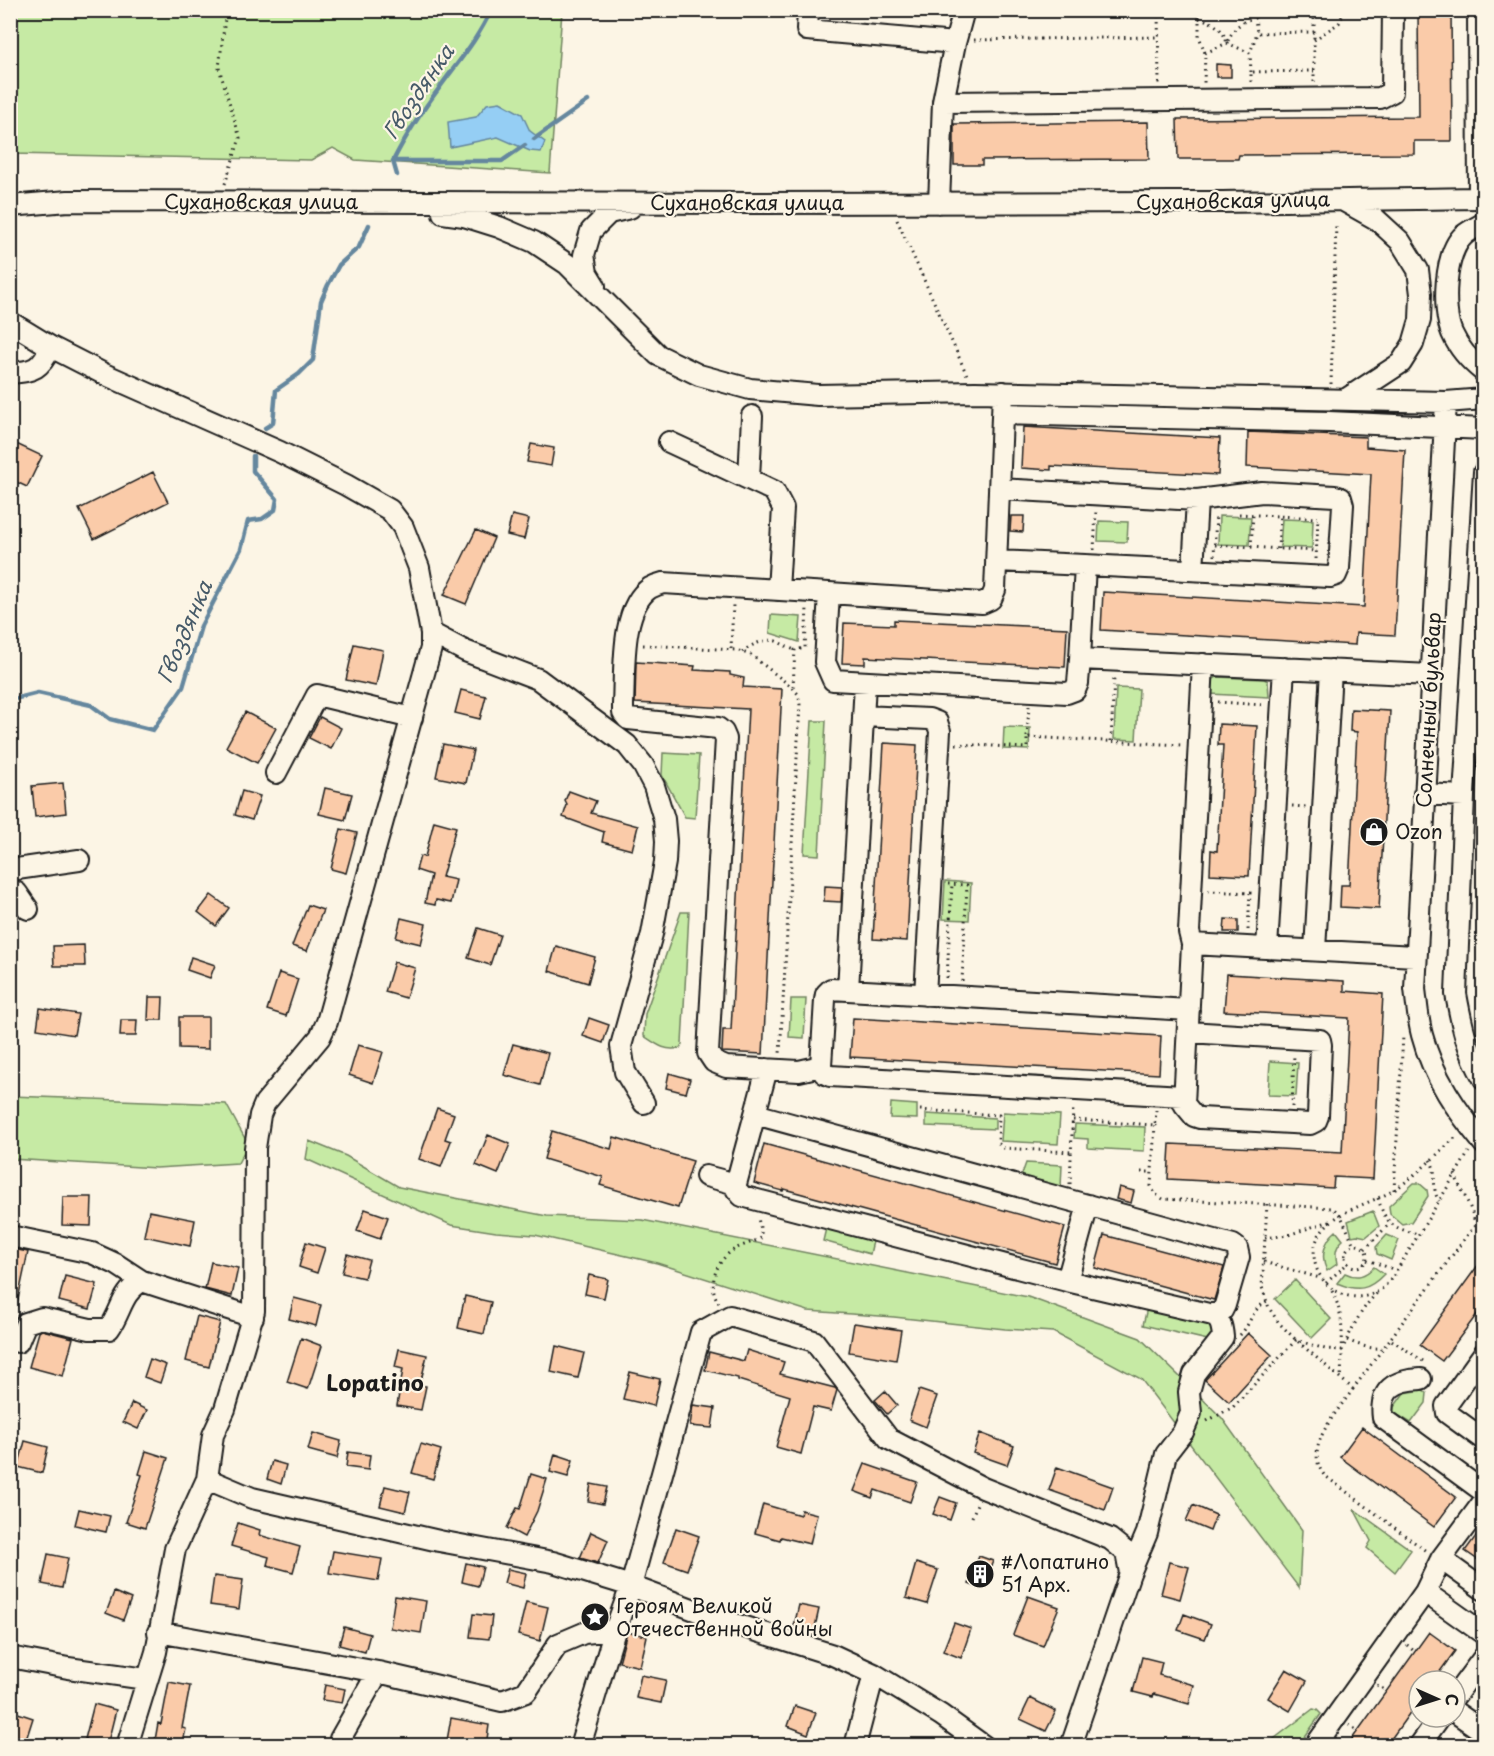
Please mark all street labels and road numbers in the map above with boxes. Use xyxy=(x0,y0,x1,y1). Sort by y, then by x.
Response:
street label: Сухановская улица xyxy=(1136,183,1331,217)
street label: Сухановская улица xyxy=(164,186,358,216)
street label: Сухановская улица xyxy=(650,187,844,217)
street label: Солнечный бульвар xyxy=(1408,611,1448,809)

